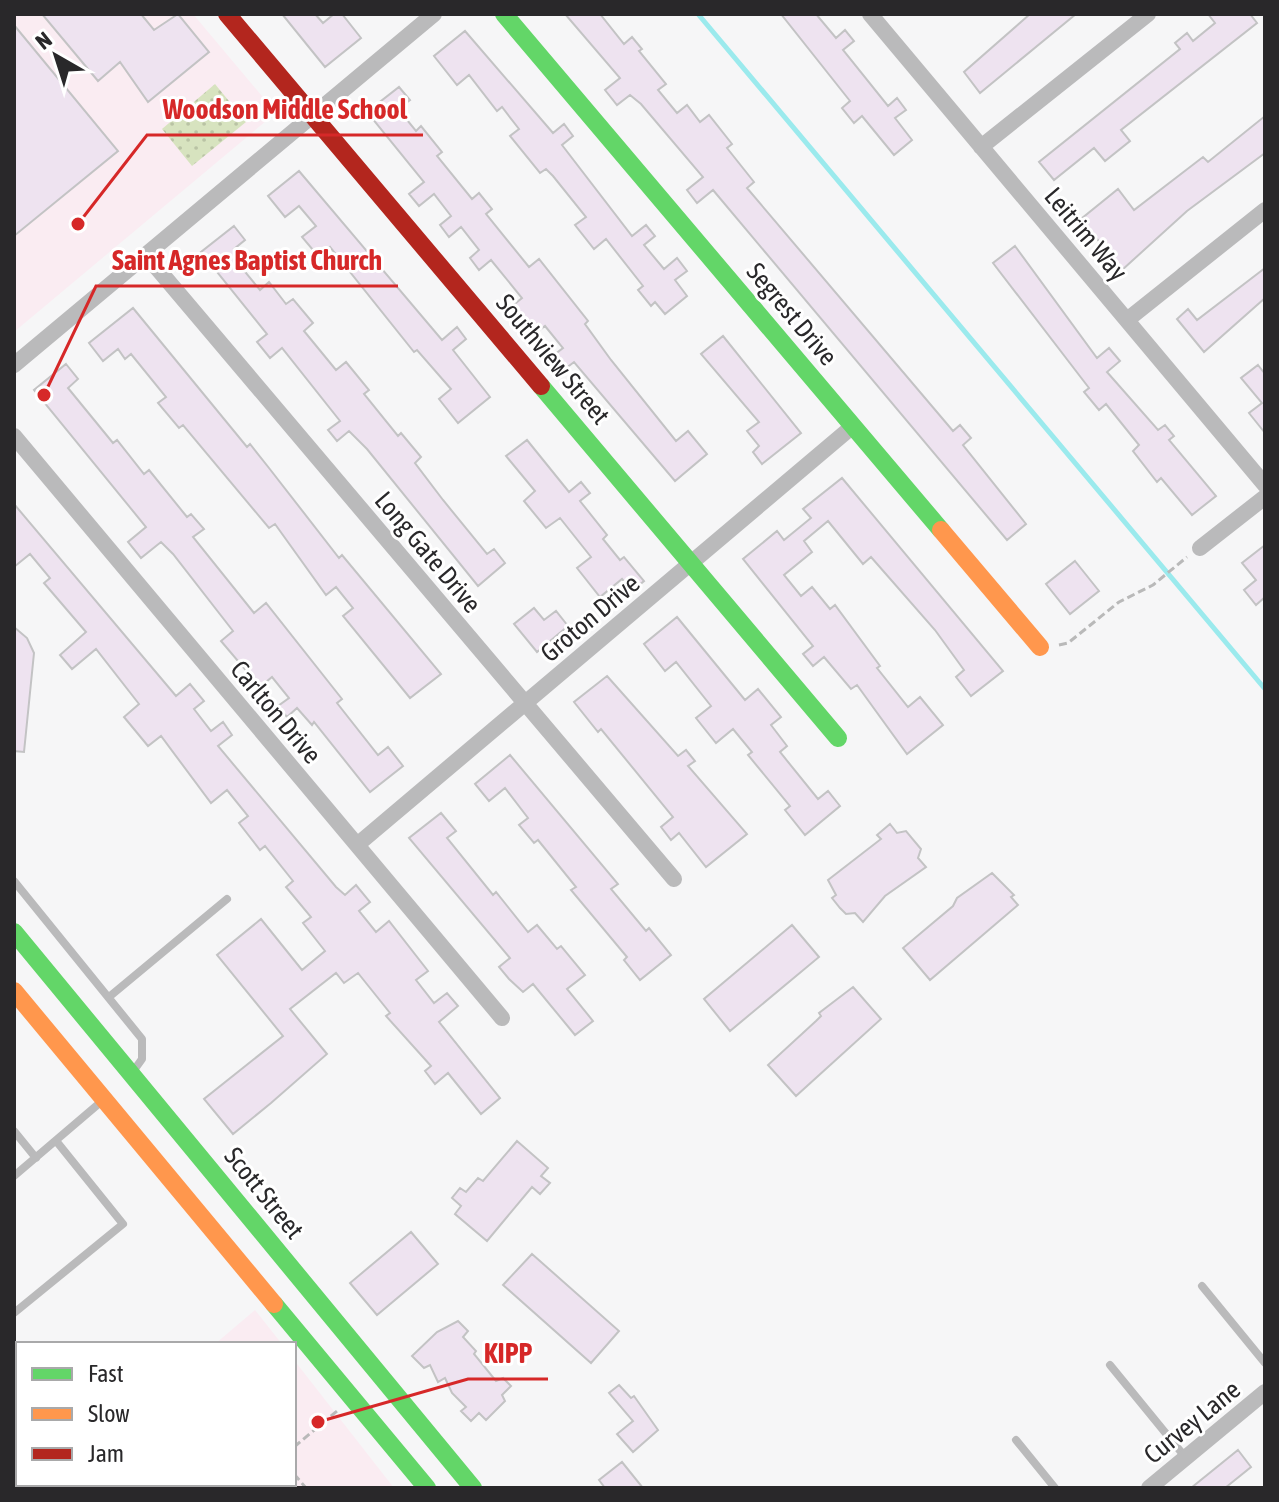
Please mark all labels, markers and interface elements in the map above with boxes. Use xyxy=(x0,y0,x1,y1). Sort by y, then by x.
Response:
north arrow xyxy=(16,16,96,96)
text: N xyxy=(30,26,57,55)
callout: Woodson Middle School xyxy=(147,83,423,135)
text: Woodson Middle School xyxy=(162,93,408,125)
street label: Leitrim Way xyxy=(1038,181,1134,287)
callout: Saint Agnes Baptist Church xyxy=(96,234,398,286)
text: Saint Agnes Baptist Church xyxy=(112,244,382,276)
street label: Segrest Drive xyxy=(741,257,843,371)
street label: Southview Street xyxy=(490,288,616,430)
street label: Long Gate Drive xyxy=(369,485,487,619)
street label: Groton Drive xyxy=(534,568,646,668)
street label: Carlton Drive xyxy=(225,655,327,769)
street label: Scott Street xyxy=(218,1141,310,1245)
callout: KIPP xyxy=(468,1327,548,1379)
text: KIPP xyxy=(484,1337,532,1369)
legend xyxy=(16,1342,296,1486)
text: Fast xyxy=(88,1360,124,1387)
street label: Curvey Lane xyxy=(1138,1374,1246,1470)
text: Slow xyxy=(88,1400,130,1427)
text: Jam xyxy=(88,1440,124,1467)

